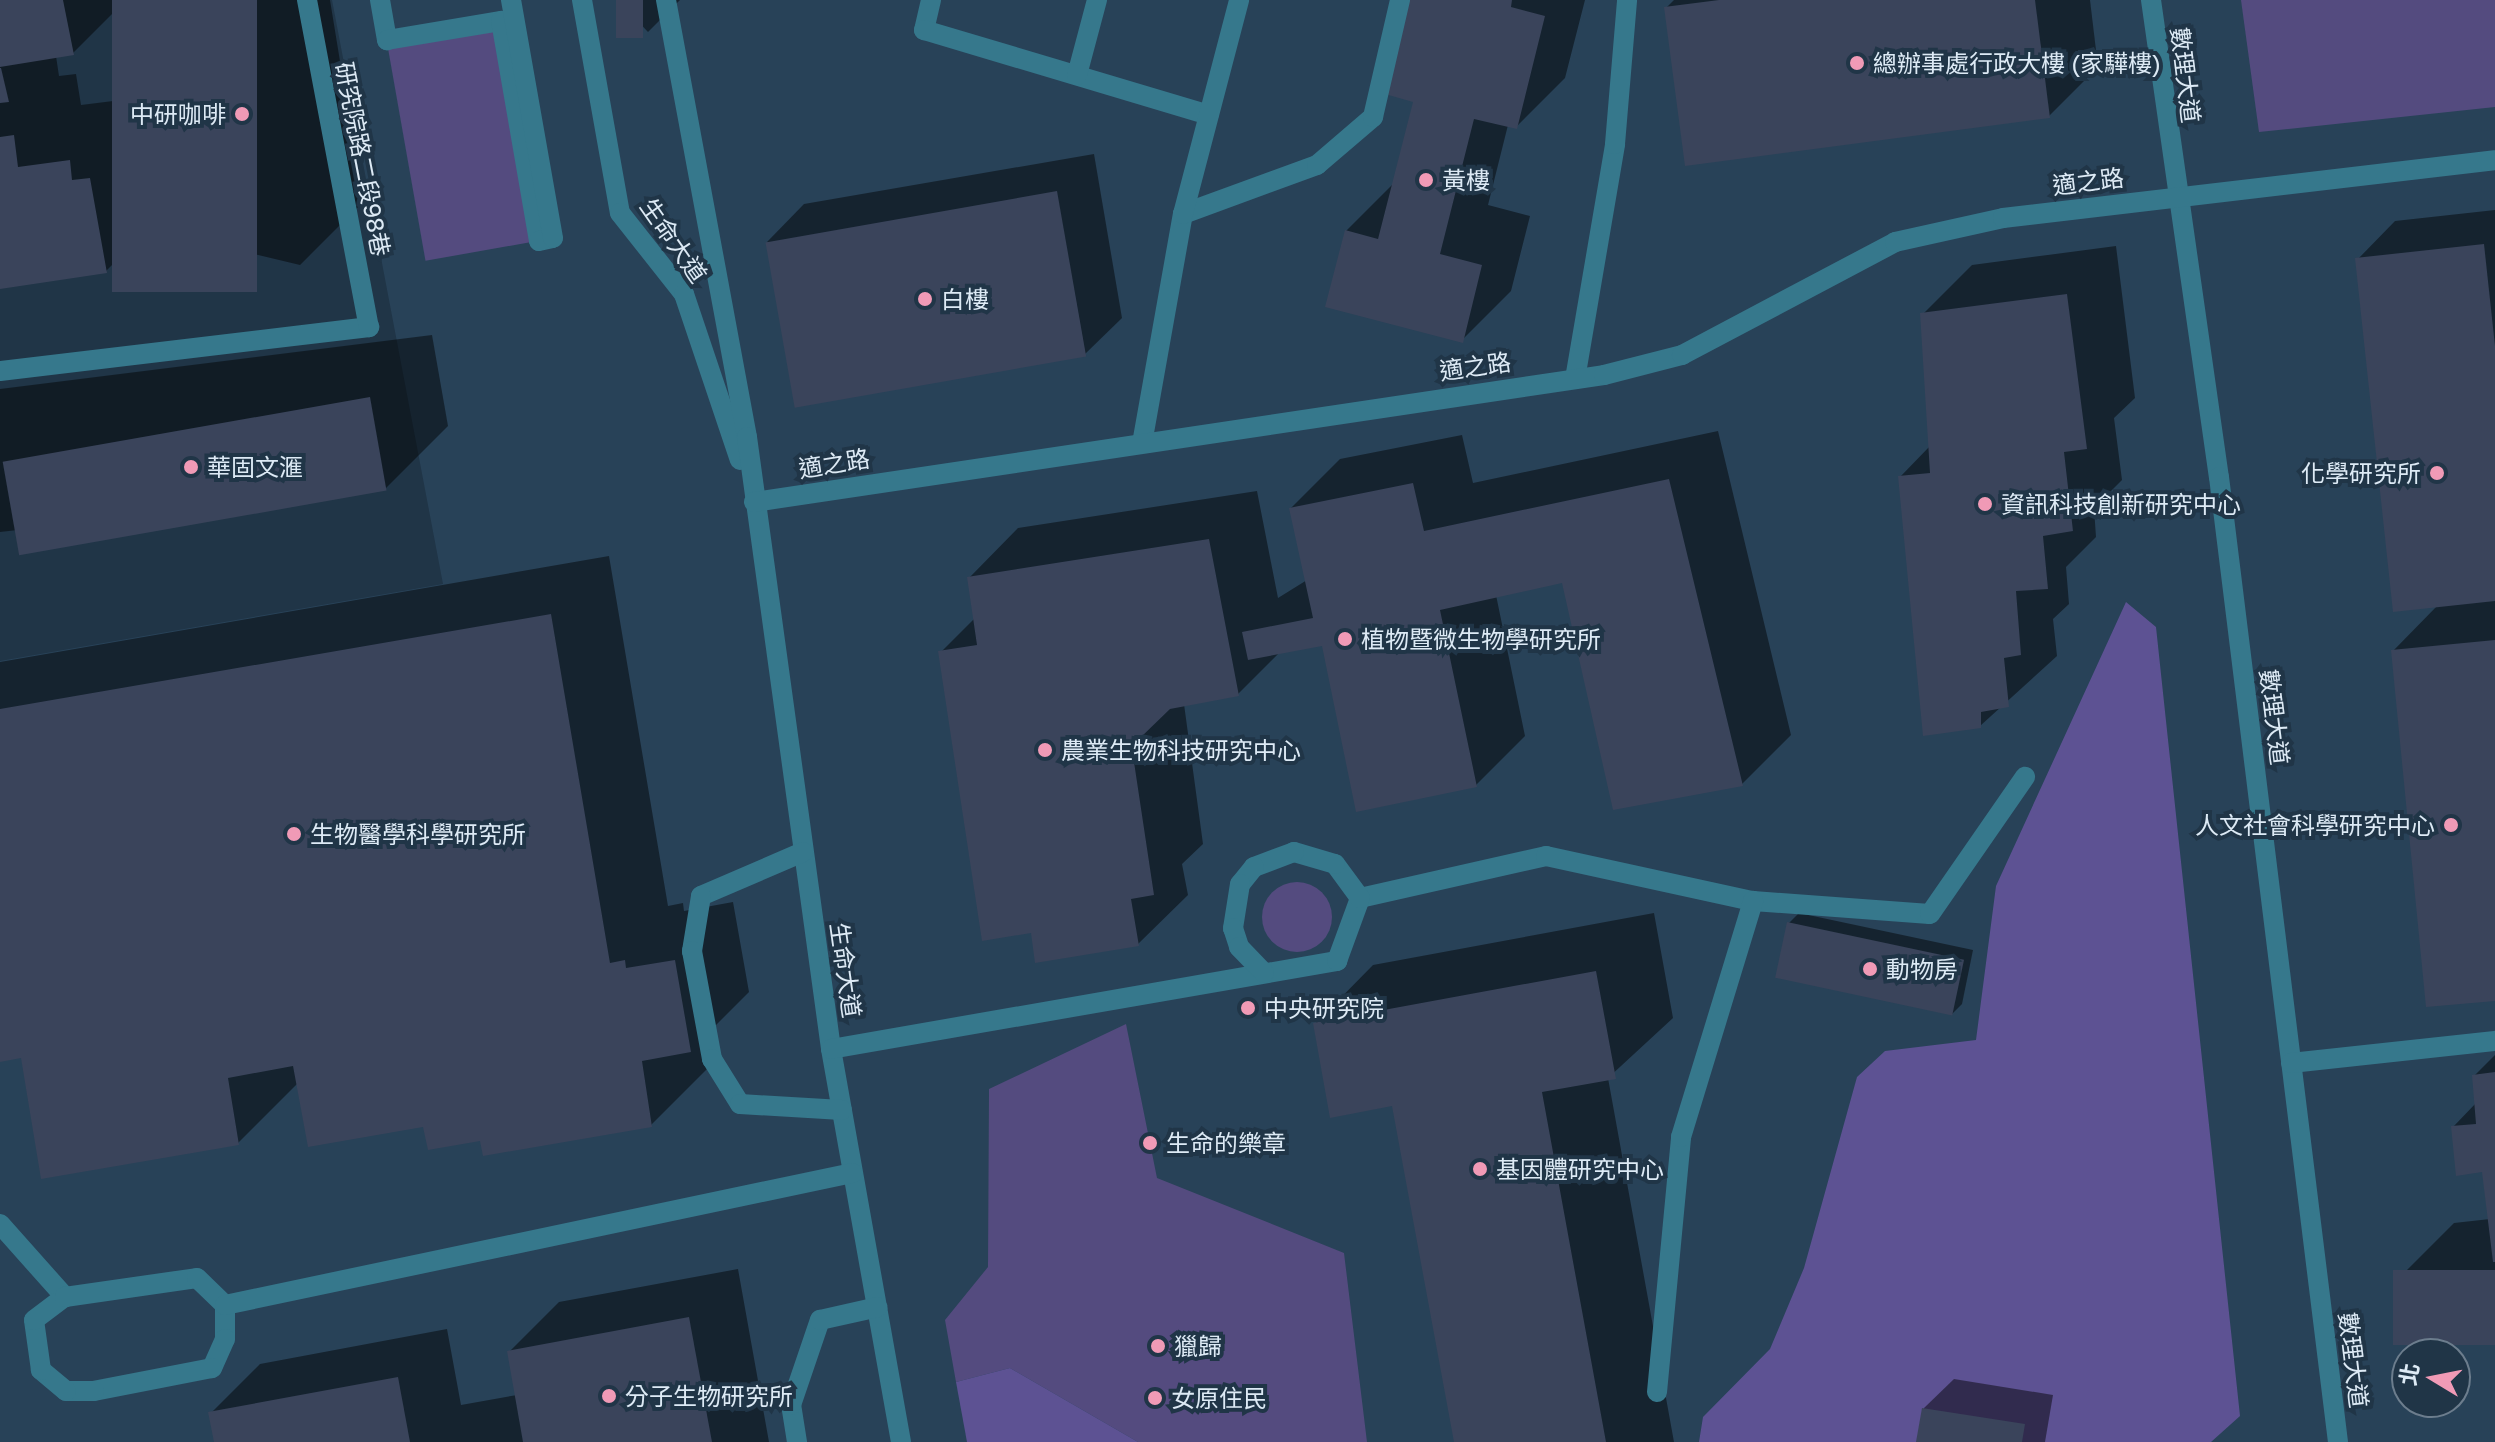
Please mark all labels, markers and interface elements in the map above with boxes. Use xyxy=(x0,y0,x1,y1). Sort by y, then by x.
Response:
street label: 數理大道 xyxy=(2166,26,2206,124)
place label: 總辦事處行政大樓 (家驊樓) xyxy=(1873,49,2161,77)
marker: 總辦事處行政大樓 (家驊樓) xyxy=(1848,54,1866,72)
street label: 研究院路二段98巷 xyxy=(330,59,396,259)
place label: 中研咖啡 xyxy=(130,100,226,128)
marker: 中研咖啡 xyxy=(233,105,251,123)
street label: 適之路 xyxy=(2051,162,2125,200)
place label: 黃樓 xyxy=(1442,166,1490,194)
marker: 黃樓 xyxy=(1417,171,1435,189)
street label: 生命大道 xyxy=(635,192,713,288)
place label: 白樓 xyxy=(941,285,989,313)
marker: 白樓 xyxy=(916,290,934,308)
street label: 適之路 xyxy=(1437,347,1513,385)
street label: 適之路 xyxy=(796,443,872,483)
place label: 華固文滙 xyxy=(207,453,303,481)
marker: 華固文滙 xyxy=(182,458,200,476)
place label: 化學研究所 xyxy=(2301,459,2421,487)
marker: 化學研究所 xyxy=(2428,464,2446,482)
place label: 資訊科技創新研究中心 xyxy=(2001,490,2241,518)
marker: 資訊科技創新研究中心 xyxy=(1976,495,1994,513)
place label: 植物暨微生物學研究所 xyxy=(1361,625,1601,653)
marker: 植物暨微生物學研究所 xyxy=(1336,630,1354,648)
street label: 數理大道 xyxy=(2255,668,2295,766)
place label: 農業生物科技研究中心 xyxy=(1061,736,1301,764)
marker: 農業生物科技研究中心 xyxy=(1036,741,1054,759)
place label: 人文社會科學研究中心 xyxy=(2195,811,2435,839)
marker: 人文社會科學研究中心 xyxy=(2442,816,2460,834)
place label: 生物醫學科學研究所 xyxy=(310,820,526,848)
marker: 生物醫學科學研究所 xyxy=(285,825,303,843)
street label: 生命大道 xyxy=(825,920,867,1020)
place label: 動物房 xyxy=(1886,955,1958,983)
marker: 動物房 xyxy=(1861,960,1879,978)
place label: 中央研究院 xyxy=(1264,994,1384,1022)
marker: 中央研究院 xyxy=(1239,999,1257,1017)
place label: 生命的樂章 xyxy=(1166,1129,1286,1157)
marker: 生命的樂章 xyxy=(1141,1134,1159,1152)
place label: 基因體研究中心 xyxy=(1496,1155,1664,1183)
marker: 基因體研究中心 xyxy=(1471,1160,1489,1178)
street label: 數理大道 xyxy=(2334,1311,2374,1409)
place label: 獵歸 xyxy=(1174,1332,1222,1360)
marker: 獵歸 xyxy=(1149,1337,1167,1355)
north arrow xyxy=(2391,1338,2471,1418)
text: 北 xyxy=(2394,1361,2424,1387)
place label: 分子生物研究所 xyxy=(625,1382,793,1410)
place label: 女原住民 xyxy=(1171,1384,1267,1412)
marker: 分子生物研究所 xyxy=(600,1387,618,1405)
marker: 女原住民 xyxy=(1146,1389,1164,1407)

